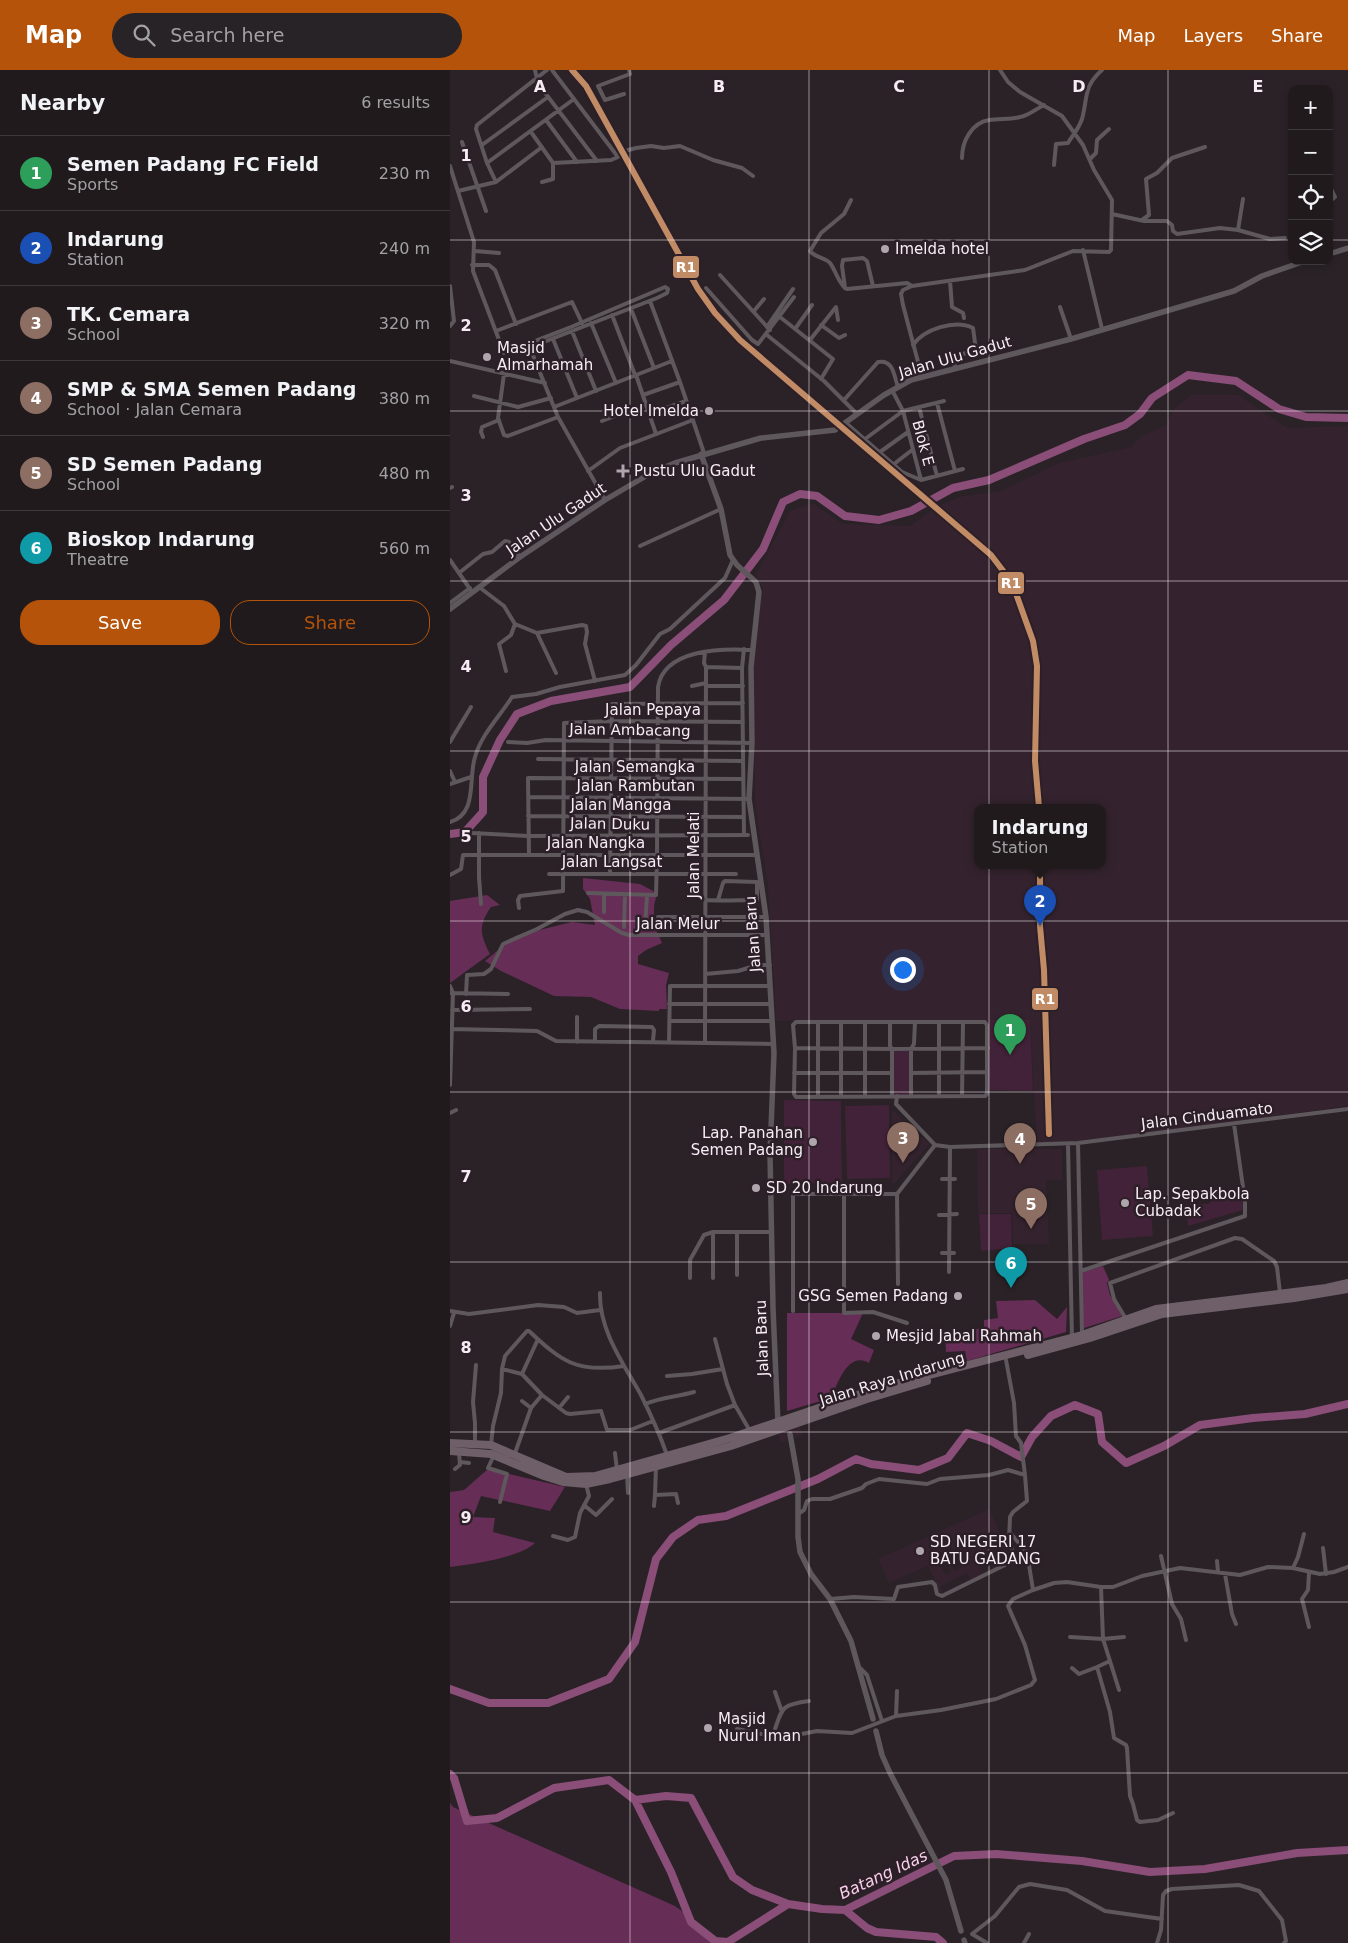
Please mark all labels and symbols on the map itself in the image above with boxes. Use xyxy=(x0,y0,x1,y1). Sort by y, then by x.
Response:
text: A xyxy=(534,77,547,96)
text: B xyxy=(713,77,725,96)
text: C xyxy=(893,77,905,96)
text: D xyxy=(1072,77,1086,96)
text: E xyxy=(1253,77,1263,96)
text: 1 xyxy=(460,146,472,165)
place label: Imelda hotel xyxy=(895,240,989,258)
marker: Imelda hotel xyxy=(879,243,891,255)
line badge: R1 xyxy=(672,255,700,279)
text: R1 xyxy=(676,259,696,275)
text: 2 xyxy=(460,316,472,335)
street label: Jalan Ulu Gadut xyxy=(896,332,1014,382)
place label: Masjid Almarhamah xyxy=(497,339,593,374)
marker: Masjid Almarhamah xyxy=(481,351,493,363)
place label: Hotel Imelda xyxy=(603,402,699,420)
marker: Hotel Imelda xyxy=(703,405,715,417)
street label: Blok E xyxy=(908,418,938,468)
place label: Pustu Ulu Gadut xyxy=(634,462,756,480)
marker: Pustu Ulu Gadut xyxy=(616,464,630,478)
street label: Jalan Ulu Gadut xyxy=(502,479,609,560)
text: 3 xyxy=(460,486,472,505)
line badge: R1 xyxy=(997,571,1025,595)
text: R1 xyxy=(1001,575,1021,591)
text: 4 xyxy=(460,657,472,676)
street label: Jalan Pepaya xyxy=(604,701,701,719)
street label: Jalan Ambacang xyxy=(568,720,691,740)
street label: Jalan Semangka xyxy=(574,758,695,776)
street label: Jalan Rambutan xyxy=(576,777,695,795)
street label: Jalan Mangga xyxy=(569,796,672,814)
street label: Jalan Melati xyxy=(685,812,703,899)
street label: Jalan Duku xyxy=(569,814,650,834)
text: 5 xyxy=(460,827,472,846)
street label: Jalan Nangka xyxy=(546,834,645,852)
street label: Jalan Langsat xyxy=(561,853,662,871)
pin: 2 xyxy=(1024,885,1056,926)
street label: Jalan Baru xyxy=(741,895,765,974)
street label: Jalan Melur xyxy=(635,915,720,933)
your location xyxy=(890,957,916,983)
line badge: R1 xyxy=(1031,987,1059,1011)
text: R1 xyxy=(1035,991,1055,1007)
text: 6 xyxy=(460,997,472,1016)
pin: 1 xyxy=(994,1014,1026,1055)
street label: Jalan Cinduamato xyxy=(1139,1099,1274,1133)
pin: 3 xyxy=(887,1122,919,1163)
pin: 4 xyxy=(1004,1123,1036,1164)
place label: Lap. Panahan Semen Padang xyxy=(691,1124,803,1159)
marker: Lap. Panahan Semen Padang xyxy=(807,1136,819,1148)
text: 7 xyxy=(460,1167,472,1186)
place label: SD 20 Indarung xyxy=(766,1179,883,1197)
marker: SD 20 Indarung xyxy=(750,1182,762,1194)
place label: Lap. Sepakbola Cubadak xyxy=(1135,1185,1250,1220)
pin: 5 xyxy=(1015,1188,1047,1229)
marker: Lap. Sepakbola Cubadak xyxy=(1119,1197,1131,1209)
pin: 6 xyxy=(995,1247,1027,1288)
place label: GSG Semen Padang xyxy=(798,1287,948,1305)
marker: GSG Semen Padang xyxy=(952,1290,964,1302)
street label: Jalan Baru xyxy=(752,1300,772,1377)
place label: Mesjid Jabal Rahmah xyxy=(886,1327,1042,1345)
marker: Mesjid Jabal Rahmah xyxy=(870,1330,882,1342)
text: 8 xyxy=(460,1338,472,1357)
street label: Jalan Raya Indarung xyxy=(816,1348,967,1410)
text: 9 xyxy=(460,1508,472,1527)
place label: SD NEGERI 17 BATU GADANG xyxy=(930,1533,1041,1568)
marker: SD NEGERI 17 BATU GADANG xyxy=(914,1545,926,1557)
place label: Masjid Nurul Iman xyxy=(718,1710,801,1745)
marker: Masjid Nurul Iman xyxy=(702,1722,714,1734)
water label: Batang Idas xyxy=(836,1846,930,1903)

